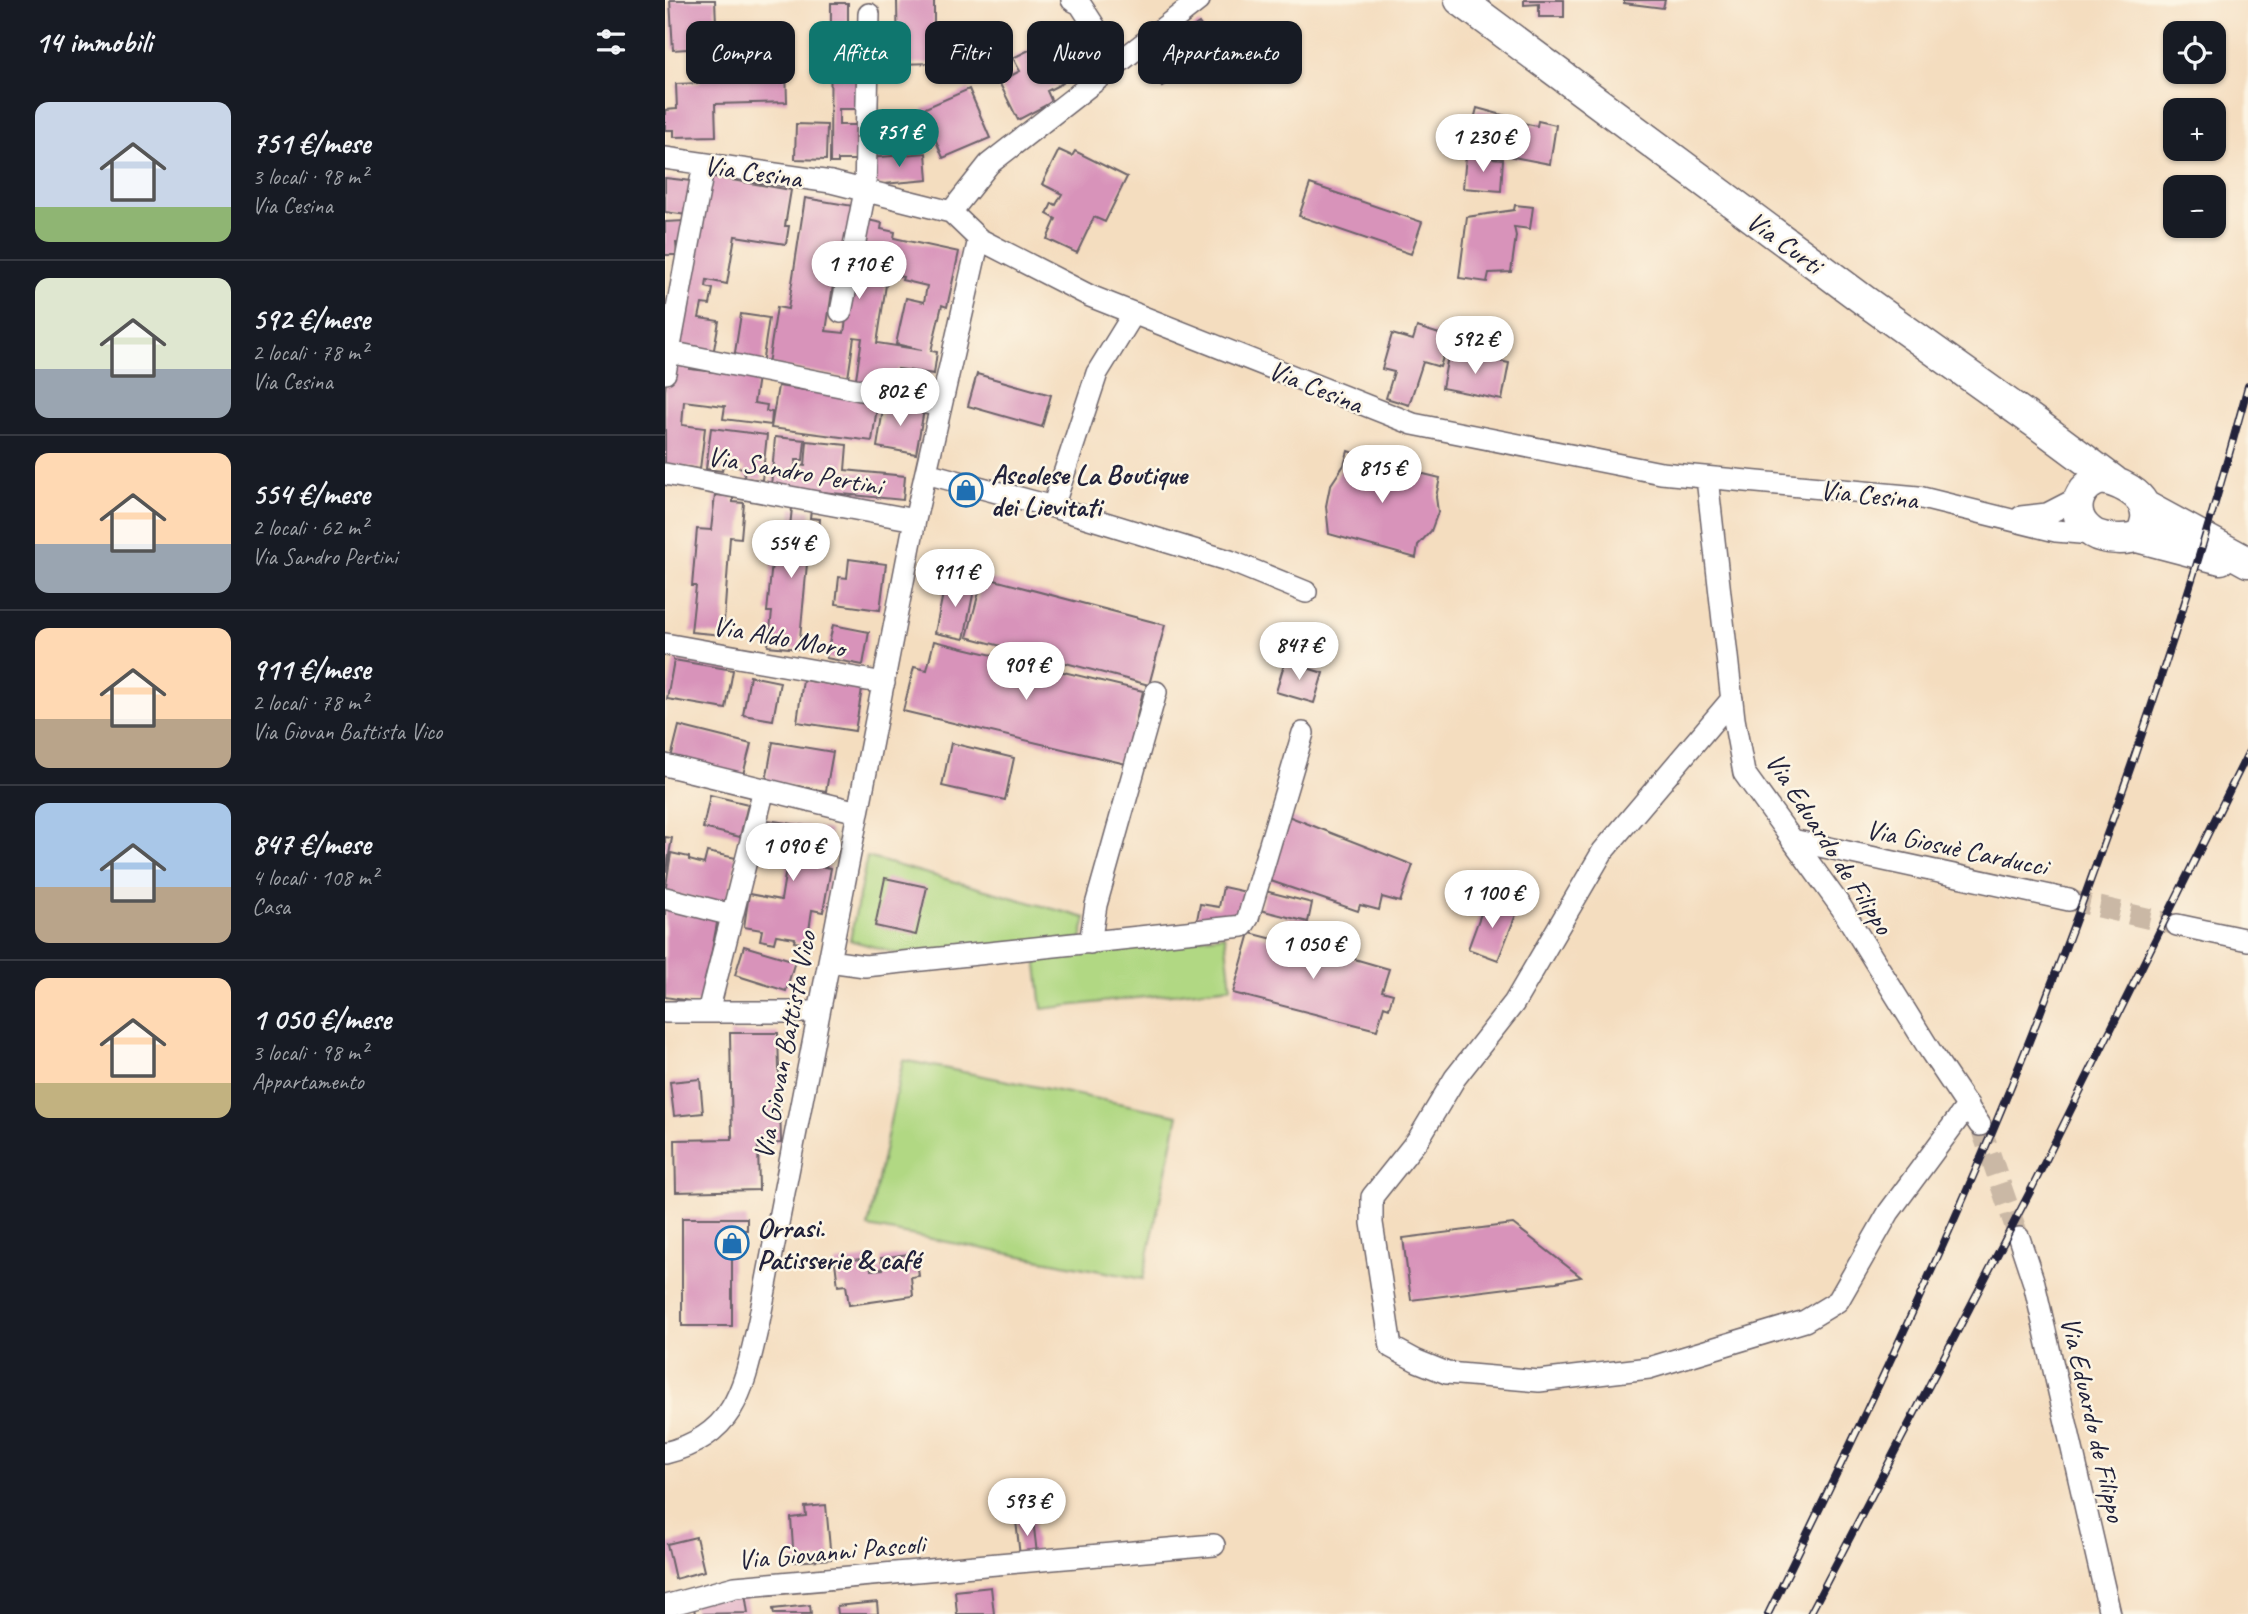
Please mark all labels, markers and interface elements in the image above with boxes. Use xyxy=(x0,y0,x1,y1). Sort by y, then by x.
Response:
chip: Compra xyxy=(686,21,795,84)
chip: Affitta xyxy=(809,21,911,84)
chip: Filtri xyxy=(925,21,1013,84)
chip: Nuovo xyxy=(1027,21,1124,84)
chip: Appartamento xyxy=(1138,21,1302,84)
map controls xyxy=(2163,21,2226,238)
button: locate xyxy=(2163,21,2226,84)
text: 14 immobili xyxy=(35,23,152,61)
icon: filters xyxy=(592,23,630,61)
button: + xyxy=(2163,98,2226,161)
pin: 751 € xyxy=(850,110,948,169)
pin: 1 230 € xyxy=(1418,114,1548,174)
text: 751 € xyxy=(876,117,922,146)
text: 1 230 € xyxy=(1452,122,1514,151)
text: 751 €/mese xyxy=(252,124,370,162)
icon: home xyxy=(91,130,175,214)
street label: Via Cesina xyxy=(702,147,806,196)
text: 3 locali · 98 m² xyxy=(252,162,367,191)
button: − xyxy=(2163,175,2226,238)
text: Via Cesina xyxy=(252,191,333,220)
street label: Via Curti xyxy=(1740,203,1833,284)
pin: 1 710 € xyxy=(794,242,924,301)
text: 1 710 € xyxy=(828,249,890,278)
text: 592 €/mese xyxy=(252,300,370,338)
icon: home xyxy=(91,306,175,390)
pin: 592 € xyxy=(1426,316,1524,376)
text: 592 € xyxy=(1452,324,1498,353)
text: 2 locali · 78 m² xyxy=(252,338,367,367)
street label: Via Cesina xyxy=(1264,352,1370,422)
text: Via Cesina xyxy=(252,367,333,396)
pin: 802 € xyxy=(851,368,949,428)
text: 802 € xyxy=(877,376,923,405)
street label: Via Sandro Pertini xyxy=(705,438,889,504)
pin: 815 € xyxy=(1333,446,1431,505)
text: 815 € xyxy=(1359,453,1405,482)
place label: Ascolese La Boutique dei Lievitati xyxy=(991,457,1189,524)
shop icon: Ascolese La Boutique dei Lievitati xyxy=(947,471,985,509)
street label: Via Cesina xyxy=(1818,472,1921,517)
text: 554 €/mese xyxy=(252,475,370,513)
icon: home xyxy=(91,481,175,565)
text: 2 locali · 62 m² xyxy=(252,513,367,542)
pin: 554 € xyxy=(742,520,840,580)
text: 554 € xyxy=(768,528,814,557)
text: Via Sandro Pertini xyxy=(252,542,397,571)
pin: 911 € xyxy=(906,550,1004,609)
text: 911 € xyxy=(932,557,978,586)
street label: Via Aldo Moro xyxy=(710,608,851,666)
pin: 847 € xyxy=(1250,622,1348,682)
text: 847 € xyxy=(1276,630,1322,659)
pin: 909 € xyxy=(977,642,1075,702)
text: 911 €/mese xyxy=(252,650,370,688)
text: 909 € xyxy=(1003,650,1049,679)
icon: home xyxy=(91,656,175,740)
text: 2 locali · 78 m² xyxy=(252,688,367,717)
text: Via Giovan Battista Vico xyxy=(252,717,442,746)
street label: Via Eduardo de Filippo xyxy=(1758,746,1902,942)
street label: Via Giosuè Carducci xyxy=(1863,811,2054,885)
pin: 1 090 € xyxy=(728,824,858,883)
text: 847 €/mese xyxy=(252,825,371,863)
icon: home xyxy=(91,831,175,915)
text: 1 090 € xyxy=(762,831,824,860)
text: 4 locali · 108 m² xyxy=(252,863,378,892)
pin: 1 100 € xyxy=(1427,870,1557,930)
text: 1 100 € xyxy=(1461,878,1523,907)
text: Casa xyxy=(252,892,290,921)
pin: 1 050 € xyxy=(1248,922,1378,981)
street label: Via Giovan Battista Vico xyxy=(745,926,824,1162)
text: 1 050 € xyxy=(1282,929,1344,958)
text: 1 050 €/mese xyxy=(252,1000,391,1038)
icon: home xyxy=(91,1006,175,1090)
text: 3 locali · 98 m² xyxy=(252,1038,367,1067)
text: Appartamento xyxy=(252,1067,364,1096)
place label: Orrasi. Patisserie & café xyxy=(757,1210,925,1277)
shop icon: Orrasi. Patisserie & café xyxy=(713,1224,751,1262)
street label: Via Eduardo de Filippo xyxy=(2053,1313,2135,1527)
pin: 593 € xyxy=(978,1478,1076,1538)
text: 593 € xyxy=(1004,1486,1050,1515)
street label: Via Giovanni Pascoli xyxy=(736,1526,930,1577)

